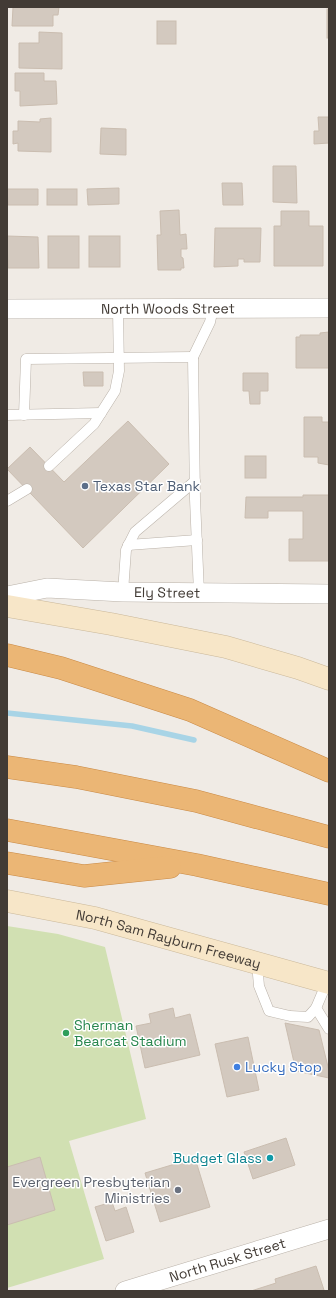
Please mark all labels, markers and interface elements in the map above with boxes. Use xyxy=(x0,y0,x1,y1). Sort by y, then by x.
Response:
street label: North Woods Street xyxy=(101,299,235,318)
place label: Texas Star Bank xyxy=(93,477,201,495)
marker: Texas Star Bank xyxy=(80,481,90,491)
street label: Ely Street xyxy=(134,583,200,602)
street label: North Sam Rayburn Freeway xyxy=(74,906,263,973)
place label: Sherman Bearcat Stadium xyxy=(74,1016,187,1050)
marker: Sherman Bearcat Stadium xyxy=(61,1028,71,1038)
place label: Lucky Stop xyxy=(245,1058,322,1076)
marker: Lucky Stop xyxy=(232,1062,242,1072)
place label: Budget Glass xyxy=(173,1149,262,1167)
marker: Budget Glass xyxy=(265,1153,275,1163)
place label: Evergreen Presbyterian Ministries xyxy=(12,1173,170,1207)
marker: Evergreen Presbyterian Ministries xyxy=(173,1185,183,1195)
street label: North Rusk Street xyxy=(167,1234,288,1286)

